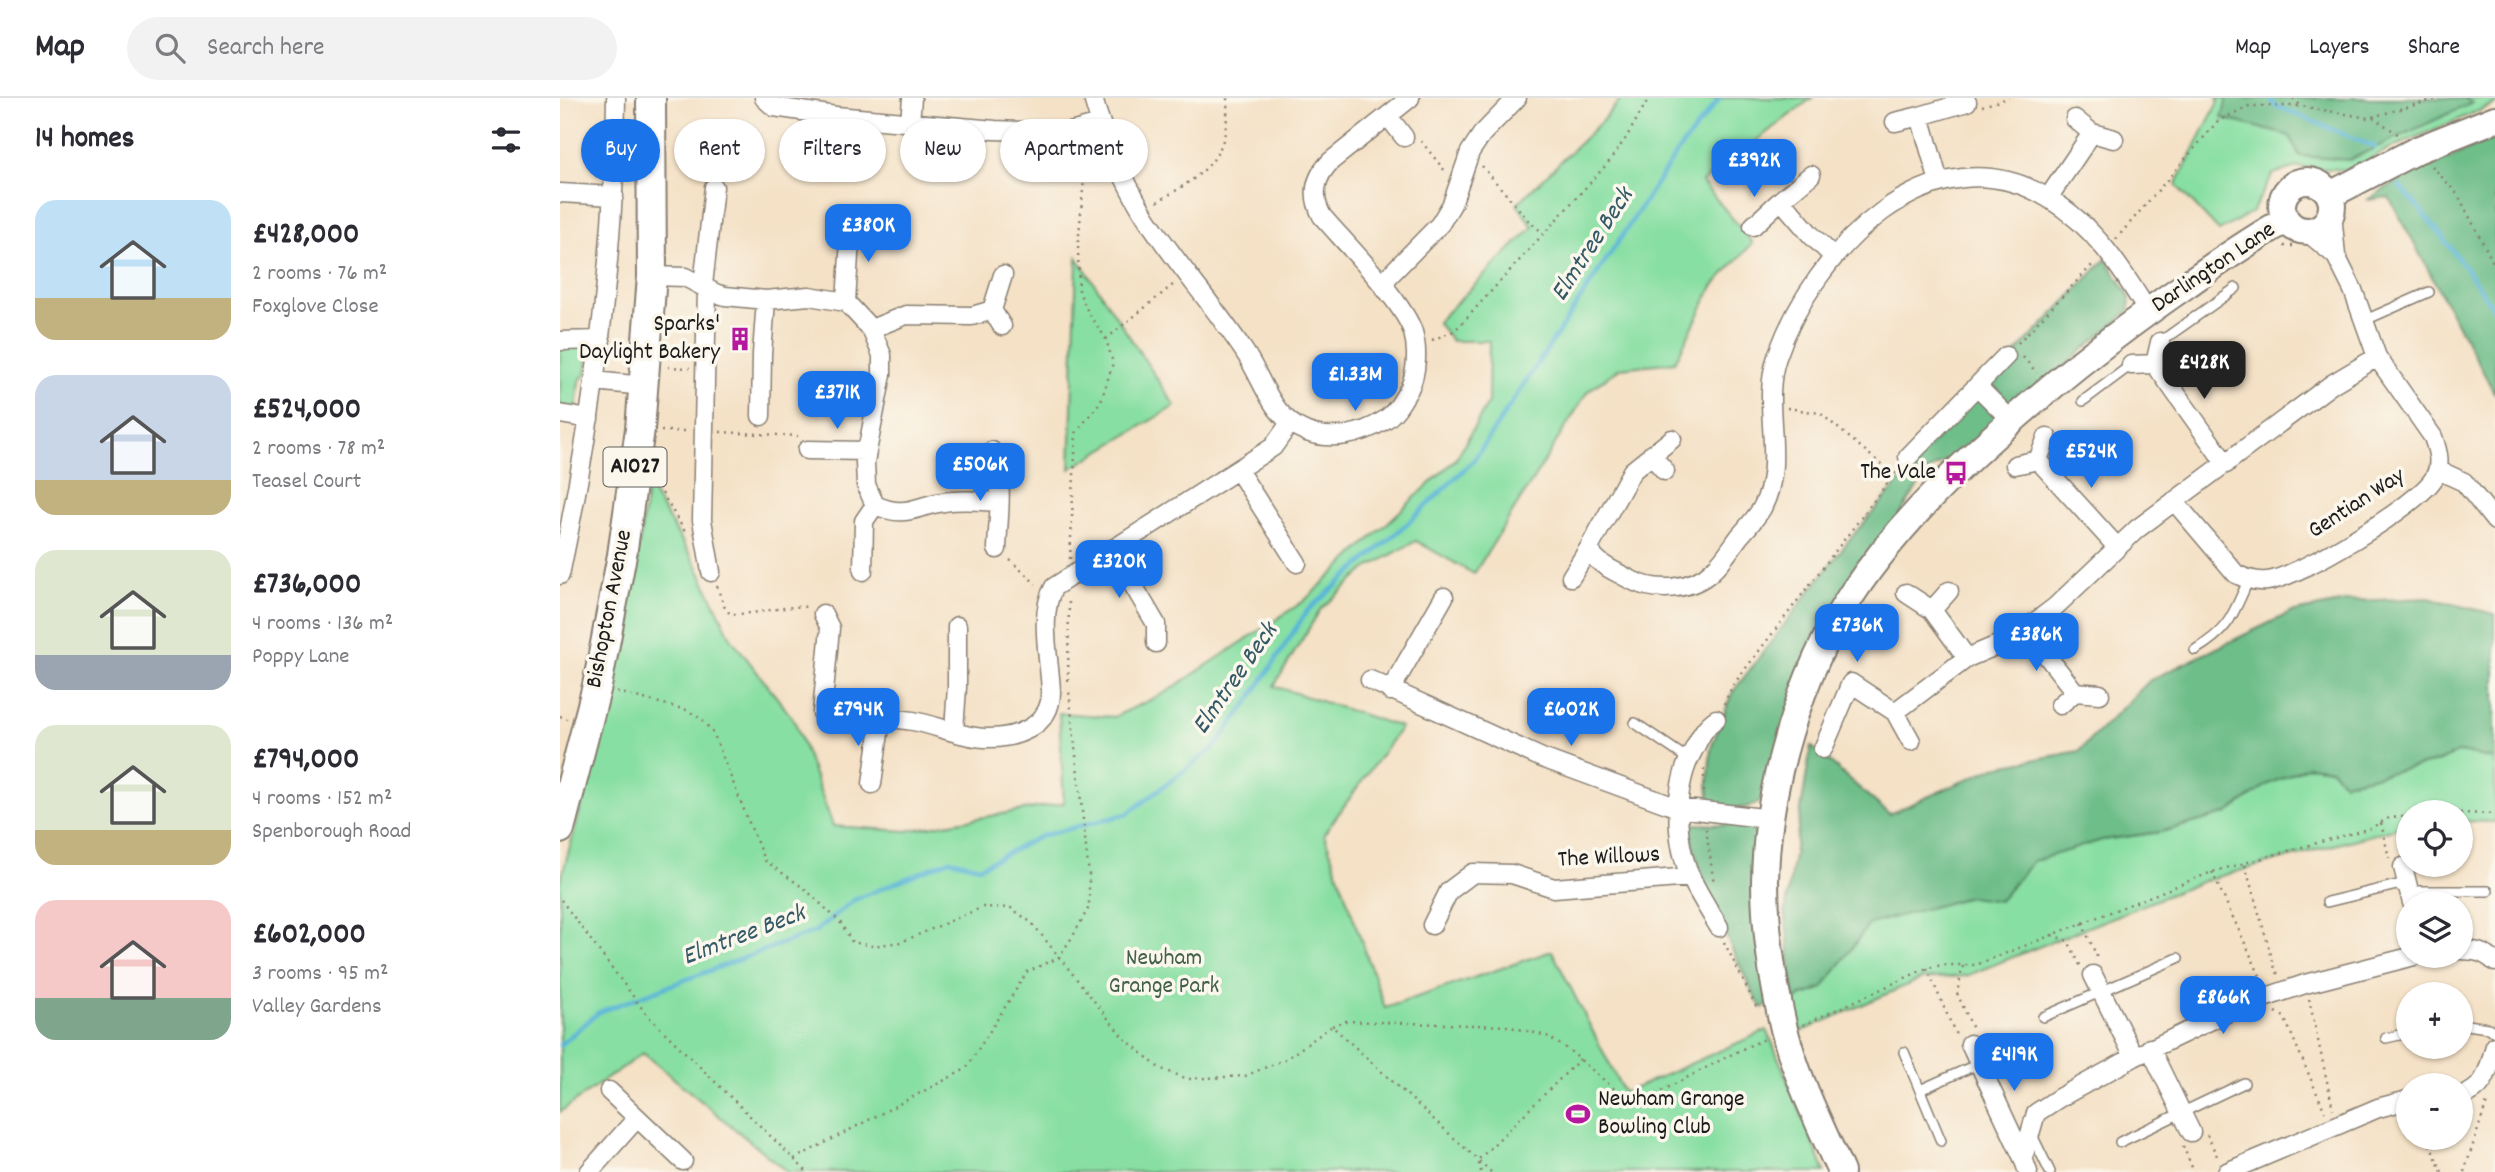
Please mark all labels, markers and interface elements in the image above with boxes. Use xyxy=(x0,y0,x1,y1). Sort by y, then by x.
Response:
search box xyxy=(127,17,617,80)
text: Map xyxy=(35,25,85,72)
icon: search xyxy=(151,29,189,67)
text: Search here xyxy=(207,30,325,67)
text: Map xyxy=(2235,31,2271,65)
text: Layers xyxy=(2309,31,2370,65)
text: Share xyxy=(2408,31,2460,65)
text: 14 homes xyxy=(35,119,134,162)
chip: Buy xyxy=(581,119,660,182)
chip: Rent xyxy=(674,119,765,182)
chip: Filters xyxy=(779,119,886,182)
chip: New xyxy=(900,119,986,182)
chip: Apartment xyxy=(1000,119,1148,182)
icon: filters xyxy=(487,121,525,159)
pin: £392K xyxy=(1705,140,1803,199)
text: £392K xyxy=(1728,145,1780,178)
water label: Elmtree Beck xyxy=(1542,179,1645,309)
pin: £380K xyxy=(819,204,917,264)
text: £380K xyxy=(841,210,895,243)
street label: Darlington Lane xyxy=(2145,214,2283,322)
text: £428,000 xyxy=(252,215,359,258)
icon: home xyxy=(91,228,175,312)
text: 2 rooms · 76 m² xyxy=(252,258,387,291)
text: Foxglove Close xyxy=(252,291,379,324)
place label: Sparks' Daylight Bakery xyxy=(579,308,721,370)
building icon: Sparks' Daylight Bakery xyxy=(726,325,754,353)
pin: £428K xyxy=(2155,342,2253,401)
text: £428K xyxy=(2179,347,2229,380)
pin: £1.33M xyxy=(1298,354,1412,413)
text: £1.33M xyxy=(1328,359,1382,392)
pin: £371K xyxy=(788,372,886,431)
text: £371K xyxy=(814,377,860,410)
text: £524,000 xyxy=(252,390,361,433)
icon: home xyxy=(91,403,175,487)
pin: £524K xyxy=(2042,430,2140,490)
text: 2 rooms · 78 m² xyxy=(252,433,385,466)
text: £524K xyxy=(2065,436,2117,469)
pin: £506K xyxy=(931,444,1029,503)
road number: A1027 xyxy=(603,448,666,486)
text: £506K xyxy=(952,449,1008,482)
place label: The Vale xyxy=(1860,456,1936,490)
bus stop icon: The Vale xyxy=(1942,459,1970,487)
street label: Gentian Way xyxy=(2302,459,2413,548)
text: Teasel Court xyxy=(252,466,361,499)
street label: Bishopton Avenue xyxy=(578,527,642,691)
pin: £320K xyxy=(1070,540,1168,600)
text: £320K xyxy=(1092,546,1146,579)
text: £736,000 xyxy=(252,565,361,608)
icon: home xyxy=(91,578,175,662)
pin: £736K xyxy=(1808,604,1906,664)
text: 4 rooms · 136 m² xyxy=(252,608,393,641)
text: £736K xyxy=(1831,610,1883,643)
water label: Elmtree Beck xyxy=(1184,614,1289,742)
pin: £386K xyxy=(1987,614,2085,673)
text: £386K xyxy=(2010,619,2062,652)
text: Poppy Lane xyxy=(252,641,349,674)
pin: £794K xyxy=(809,688,907,748)
pin: £602K xyxy=(1522,688,1620,748)
text: £794K xyxy=(832,694,884,727)
text: £602K xyxy=(1543,694,1599,727)
text: £794,000 xyxy=(252,740,359,783)
icon: home xyxy=(91,753,175,837)
text: 4 rooms · 152 m² xyxy=(252,783,392,816)
map controls xyxy=(2396,800,2473,1150)
button: locate xyxy=(2396,800,2473,877)
text: Spenborough Road xyxy=(252,816,411,849)
street label: The Willows xyxy=(1557,838,1661,878)
button: layers xyxy=(2396,891,2473,968)
water label: Elmtree Beck xyxy=(677,895,813,976)
text: £602,000 xyxy=(252,915,366,958)
icon: home xyxy=(91,928,175,1012)
park label: Newham Grange Park xyxy=(1109,942,1219,1004)
text: 3 rooms · 95 m² xyxy=(252,958,388,991)
pin: £866K xyxy=(2174,976,2272,1036)
text: £866K xyxy=(2196,982,2250,1015)
button: + xyxy=(2396,982,2473,1059)
text: Valley Gardens xyxy=(252,991,382,1024)
pin: £419K xyxy=(1965,1034,2063,1093)
text: £419K xyxy=(1990,1039,2038,1072)
button: − xyxy=(2396,1073,2473,1150)
place label: Newham Grange Bowling Club xyxy=(1598,1083,1745,1145)
sports icon: Newham Grange Bowling Club xyxy=(1564,1100,1592,1128)

